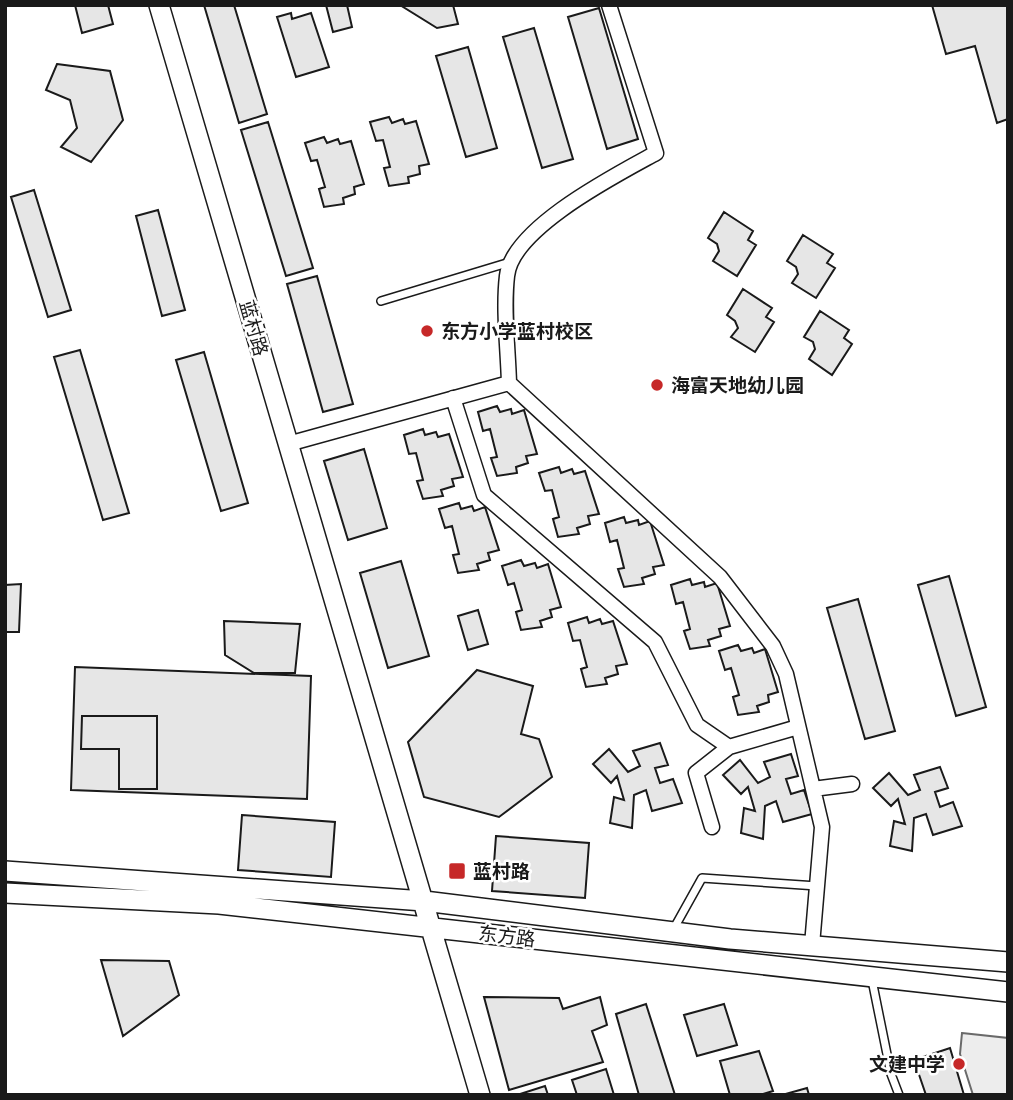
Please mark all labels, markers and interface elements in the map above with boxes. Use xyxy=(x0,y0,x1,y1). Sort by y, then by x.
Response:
street label: 蓝村路 xyxy=(235,297,273,359)
place label: 东方小学蓝村校区 xyxy=(441,319,593,343)
marker: 东方小学蓝村校区 xyxy=(419,323,435,339)
place label: 海富天地幼儿园 xyxy=(671,373,804,397)
marker: 海富天地幼儿园 xyxy=(649,377,665,393)
place label: 蓝村路 xyxy=(473,859,530,883)
marker: 蓝村路 xyxy=(447,861,467,881)
street label: 东方路 xyxy=(477,921,537,951)
place label: 文建中学 xyxy=(869,1052,945,1076)
marker: 文建中学 xyxy=(951,1056,967,1072)

